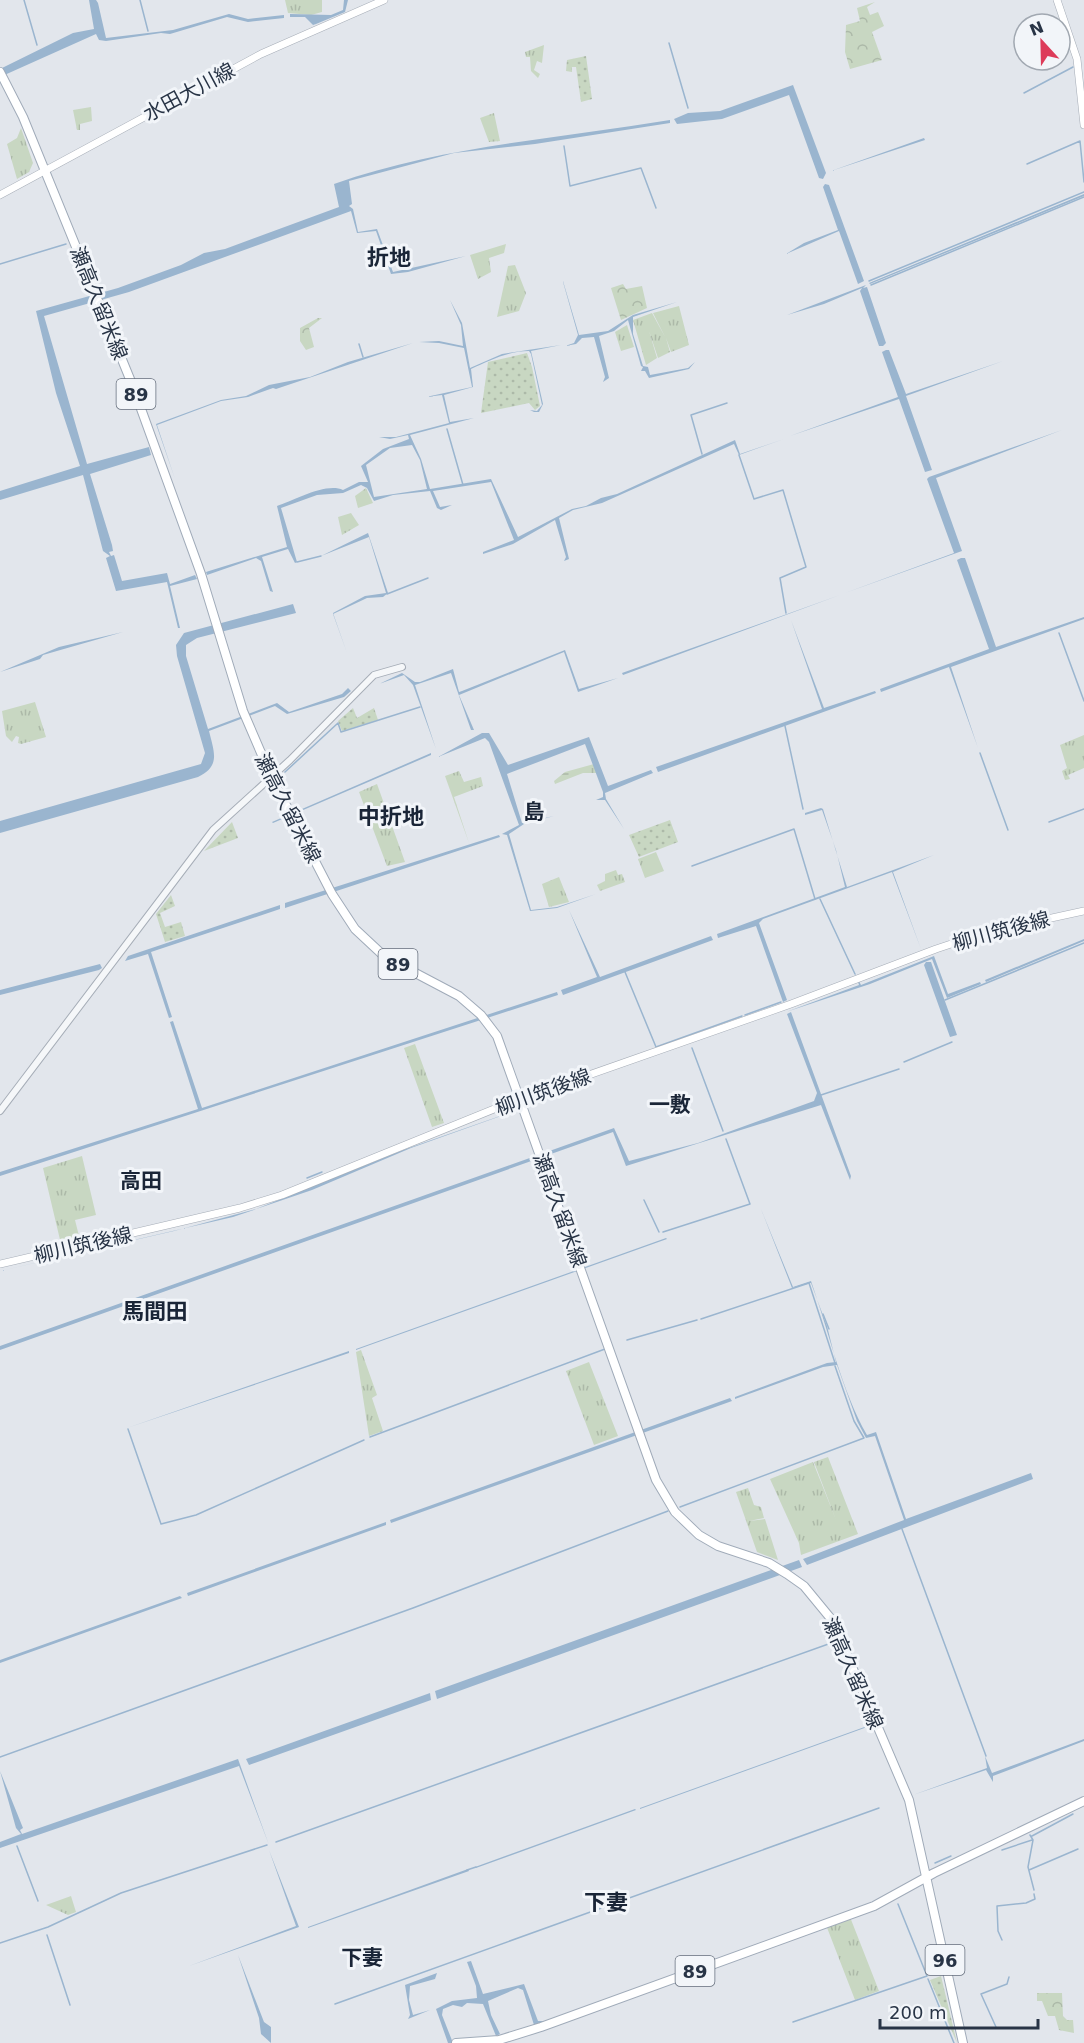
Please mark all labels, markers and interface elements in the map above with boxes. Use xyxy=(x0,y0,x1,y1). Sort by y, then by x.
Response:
north arrow xyxy=(1012,12,1072,72)
text: N xyxy=(1027,17,1046,40)
street label: 水田大川線 xyxy=(139,58,239,126)
street label: 瀬高久留米線 xyxy=(65,243,133,363)
district label: 折地 xyxy=(367,245,411,270)
road number: 89 xyxy=(116,379,156,409)
street label: 瀬高久留米線 xyxy=(250,749,326,867)
district label: 島 xyxy=(524,800,545,824)
district label: 中折地 xyxy=(358,804,424,829)
street label: 柳川筑後線 xyxy=(950,906,1052,956)
road number: 89 xyxy=(378,949,418,979)
street label: 柳川筑後線 xyxy=(492,1064,594,1120)
district label: 一敷 xyxy=(649,1093,691,1117)
street label: 瀬高久留米線 xyxy=(528,1150,592,1270)
district label: 高田 xyxy=(120,1169,162,1193)
street label: 柳川筑後線 xyxy=(32,1222,134,1268)
district label: 馬間田 xyxy=(122,1299,188,1324)
street label: 瀬高久留米線 xyxy=(818,1613,888,1733)
district label: 下妻 xyxy=(584,1890,628,1915)
road number: 96 xyxy=(926,1945,964,1975)
district label: 下妻 xyxy=(341,1946,383,1970)
road number: 89 xyxy=(676,1956,714,1986)
scale bar xyxy=(880,1992,1038,2030)
text: 200 m xyxy=(889,2002,947,2023)

